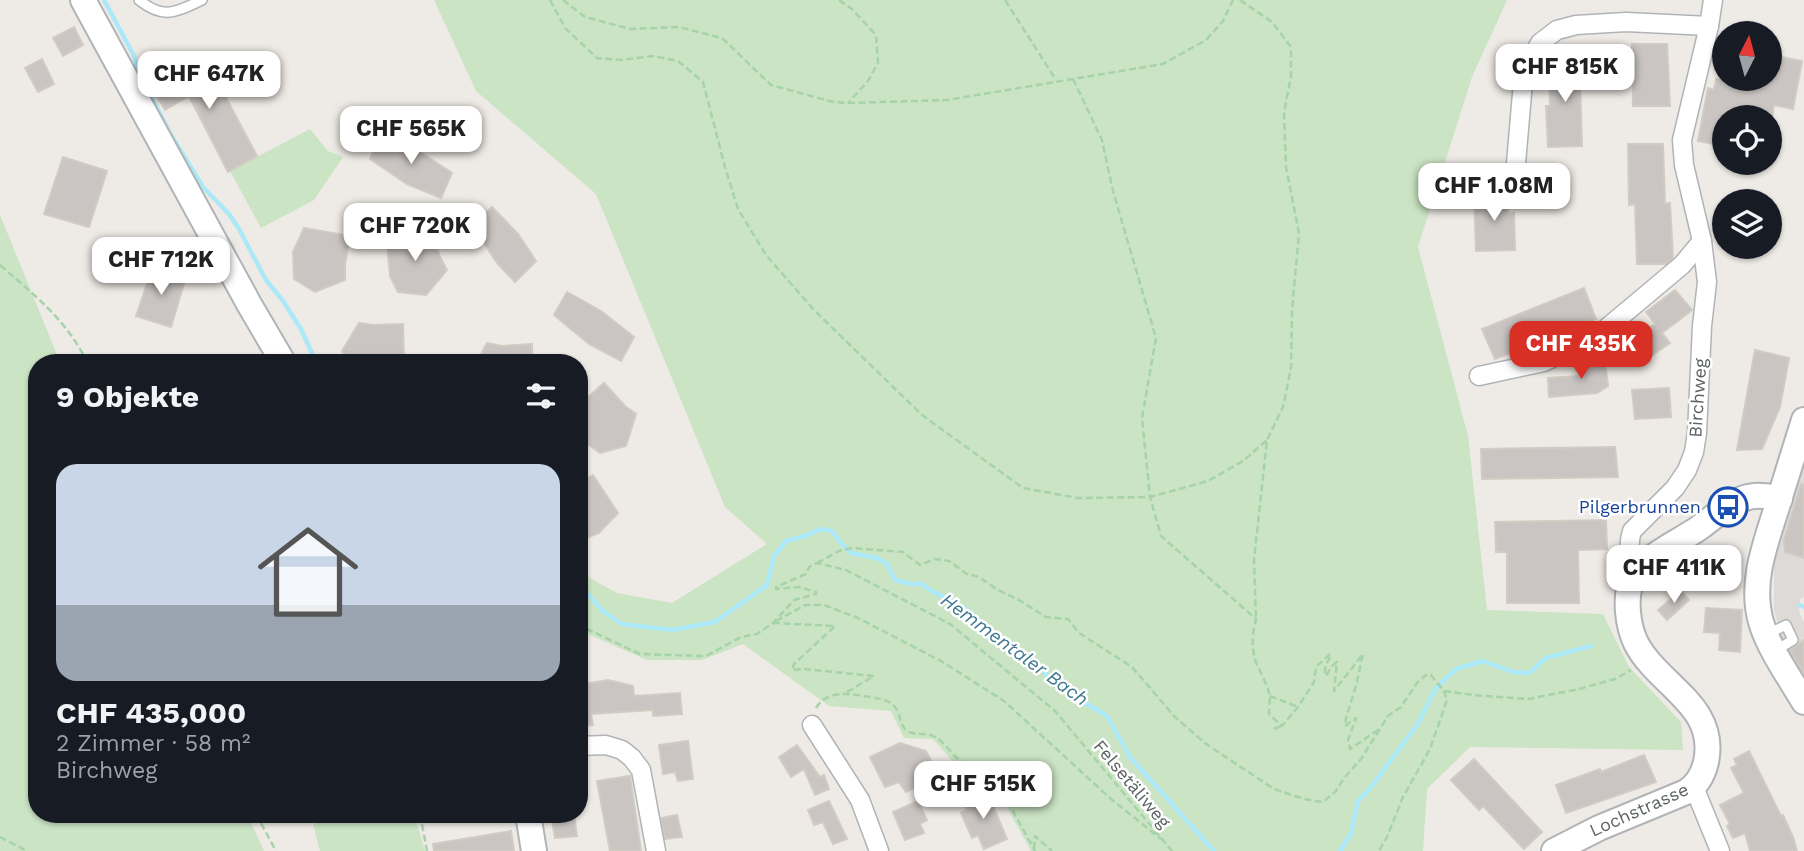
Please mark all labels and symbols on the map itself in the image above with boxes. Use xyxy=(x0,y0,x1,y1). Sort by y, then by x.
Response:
north arrow xyxy=(1712,21,1782,91)
pin: CHF 815K xyxy=(1493,44,1637,104)
pin: CHF 647K xyxy=(137,52,281,111)
pin: CHF 565K xyxy=(339,106,483,166)
pin: CHF 1.08M xyxy=(1414,164,1574,223)
pin: CHF 720K xyxy=(343,204,487,263)
pin: CHF 712K xyxy=(89,238,233,297)
pin: CHF 435K xyxy=(1509,322,1653,381)
street label: Birchweg xyxy=(1684,357,1711,438)
bus stop icon: Pilgerbrunnen xyxy=(1707,486,1749,528)
place label: Pilgerbrunnen xyxy=(1579,496,1701,517)
pin: CHF 411K xyxy=(1602,546,1746,605)
water label: Hemmentaler Bach xyxy=(937,588,1093,711)
street label: Felsetäliweg xyxy=(1090,735,1175,832)
pin: CHF 515K xyxy=(911,762,1055,821)
street label: Lochstrasse xyxy=(1586,778,1692,841)

